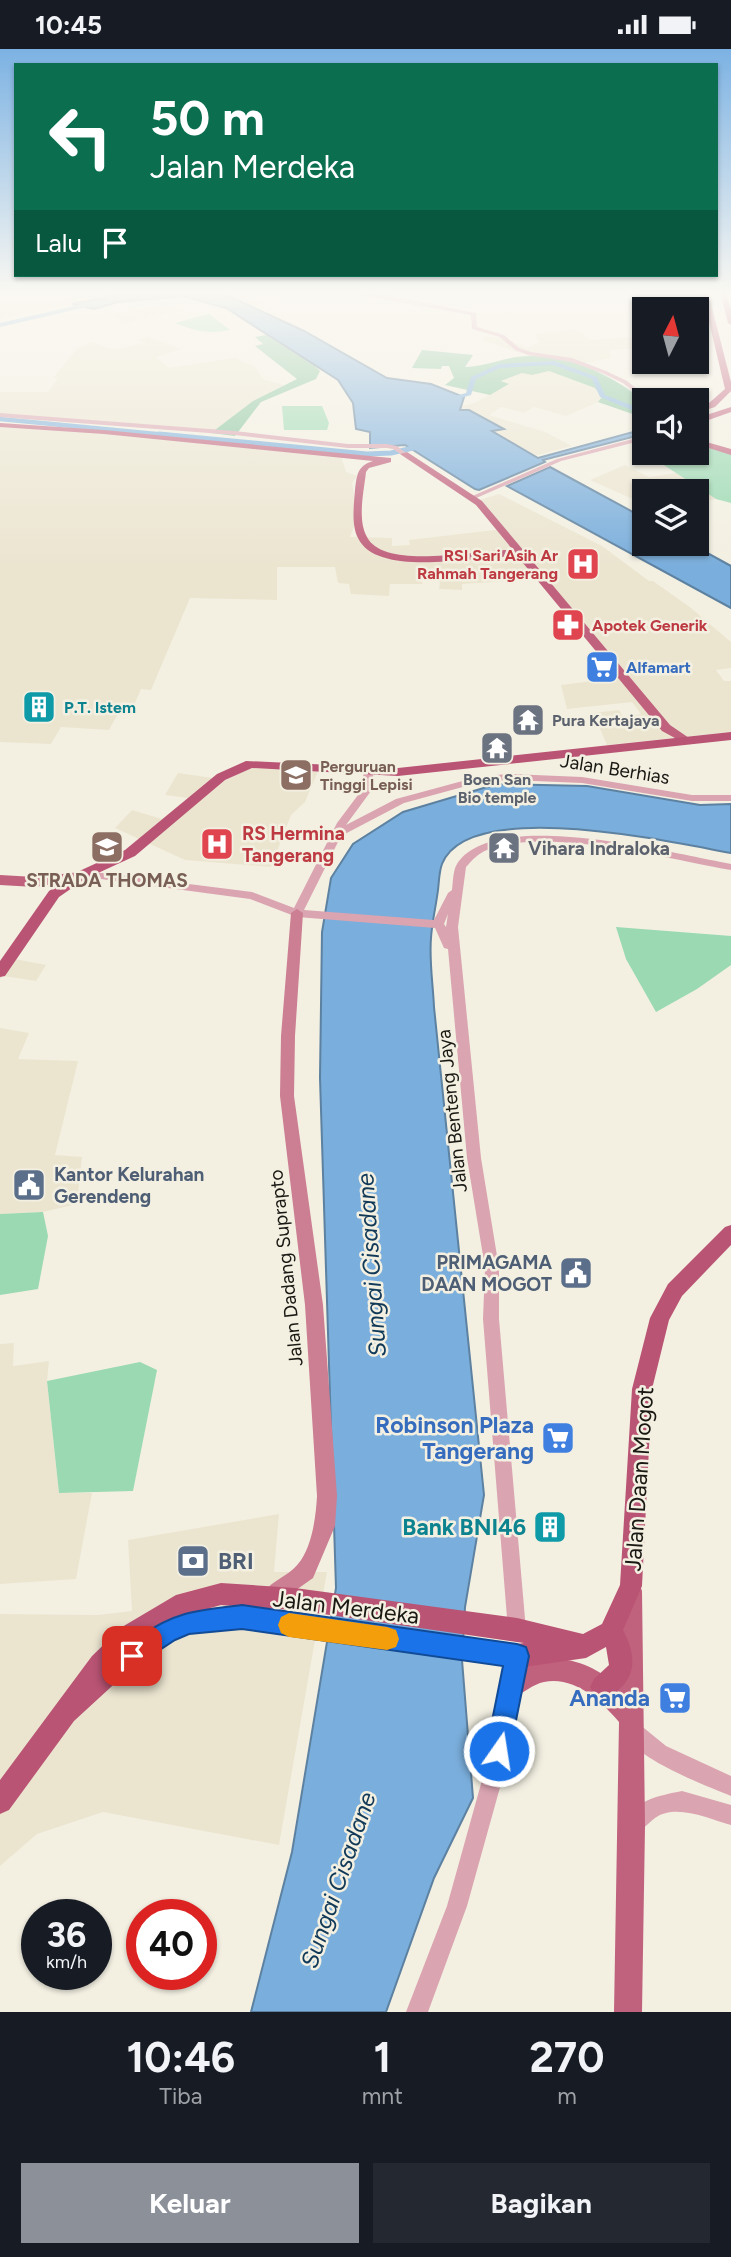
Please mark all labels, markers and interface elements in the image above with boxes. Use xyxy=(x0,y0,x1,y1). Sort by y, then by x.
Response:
text: 10:45 xyxy=(35,9,102,41)
text: 50 m xyxy=(150,88,265,147)
icon: left xyxy=(35,91,126,182)
text: Jalan Merdeka xyxy=(150,148,355,186)
icon: arrive xyxy=(96,224,134,262)
text: Lalu xyxy=(35,227,82,259)
north arrow xyxy=(632,297,709,375)
map controls xyxy=(632,297,709,556)
button: sound xyxy=(632,388,709,465)
button: layers xyxy=(632,479,709,556)
hospital icon: RSI Sari Asih Ar Rahmah Tangerang xyxy=(564,545,602,583)
place label: RSI Sari Asih Ar Rahmah Tangerang xyxy=(417,546,558,583)
pharmacy icon: Apotek Generik xyxy=(549,606,587,644)
place label: Apotek Generik xyxy=(592,616,708,635)
supermarket icon: Alfamart xyxy=(583,648,621,686)
place label: Alfamart xyxy=(626,658,691,677)
building icon: P.T. Istem xyxy=(20,688,58,726)
place label: P.T. Istem xyxy=(64,698,136,717)
temple icon: Pura Kertajaya xyxy=(509,701,547,739)
place label: Pura Kertajaya xyxy=(552,711,659,730)
temple icon: Boen San Bio temple xyxy=(478,729,516,767)
street label: Jalan Berhias xyxy=(559,749,672,789)
school or university icon: Perguruan Tinggi Lepisi xyxy=(277,756,315,794)
place label: Perguruan Tinggi Lepisi xyxy=(320,757,413,794)
place label: Boen San Bio temple xyxy=(458,770,536,807)
place label: RS Hermina Tangerang xyxy=(242,822,345,867)
hospital icon: RS Hermina Tangerang xyxy=(198,825,236,863)
school or university icon: STRADA THOMAS xyxy=(88,828,126,866)
temple icon: Vihara Indraloka xyxy=(485,829,523,867)
place label: Vihara Indraloka xyxy=(528,837,670,860)
place label: STRADA THOMAS xyxy=(26,869,188,892)
street label: Jalan Benteng Jaya xyxy=(432,1028,472,1194)
place label: Kantor Kelurahan Gerendeng xyxy=(54,1163,204,1208)
public building icon: Kantor Kelurahan Gerendeng xyxy=(10,1166,48,1204)
street label: Jalan Dadang Suprapto xyxy=(264,1169,308,1367)
water label: Sungai Cisadane xyxy=(350,1172,392,1358)
place label: PRIMAGAMA DAAN MOGOT xyxy=(421,1251,552,1296)
public building icon: PRIMAGAMA DAAN MOGOT xyxy=(557,1254,595,1292)
street label: Jalan Daan Mogot xyxy=(619,1386,659,1572)
place label: Robinson Plaza Tangerang xyxy=(375,1411,534,1465)
supermarket icon: Robinson Plaza Tangerang xyxy=(539,1419,577,1457)
building icon: Bank BNI46 xyxy=(531,1508,569,1546)
place label: Bank BNI46 xyxy=(402,1513,526,1541)
bank icon: BRI xyxy=(174,1542,212,1580)
place label: BRI xyxy=(218,1547,254,1575)
street label: Jalan Merdeka xyxy=(271,1584,421,1630)
pin xyxy=(102,1626,162,1686)
icon: arrive xyxy=(113,1637,151,1675)
supermarket icon: Ananda xyxy=(656,1679,694,1717)
place label: Ananda xyxy=(569,1684,650,1712)
position arrow xyxy=(462,1714,536,1788)
water label: Sungai Cisadane xyxy=(294,1788,382,1972)
speed limit sign: 40 xyxy=(126,1899,217,1990)
text: 36 xyxy=(47,1914,86,1956)
text: km/h xyxy=(46,1951,87,1973)
text: 10:46 xyxy=(127,2032,235,2083)
text: 1 xyxy=(373,2032,391,2083)
text: 270 xyxy=(529,2032,604,2083)
text: Tiba xyxy=(159,2082,203,2110)
text: mnt xyxy=(362,2082,403,2110)
text: m xyxy=(557,2082,577,2110)
button: Keluar xyxy=(21,2163,359,2243)
button: Bagikan xyxy=(373,2163,710,2243)

